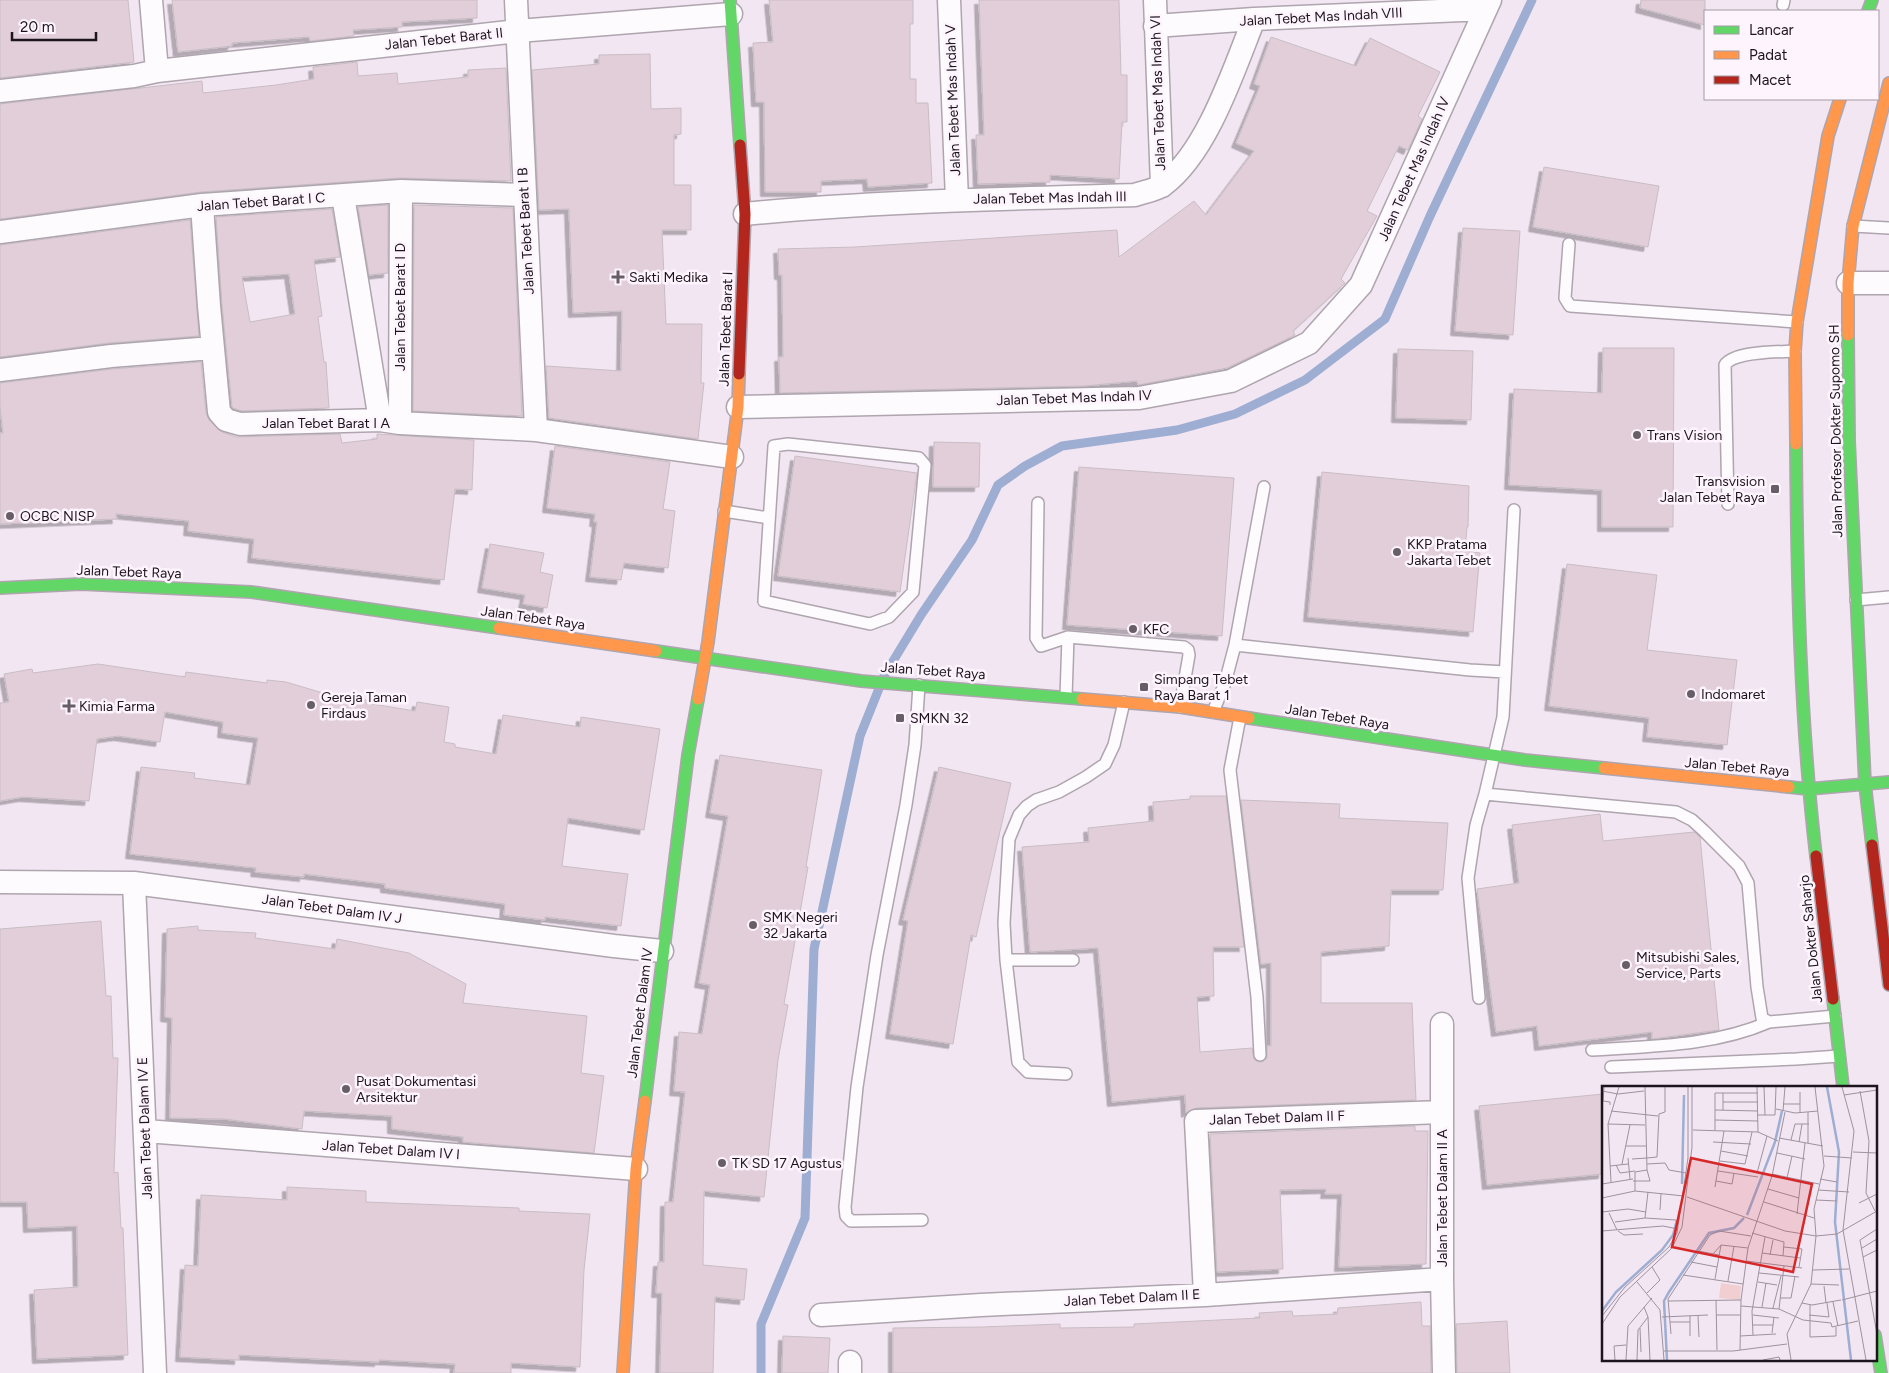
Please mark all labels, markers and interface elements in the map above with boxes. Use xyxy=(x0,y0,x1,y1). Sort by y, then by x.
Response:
street label: Jalan Tebet Mas Indah VIII xyxy=(1239,4,1403,30)
scale bar xyxy=(12,10,96,42)
legend xyxy=(1704,10,1879,100)
street label: Jalan Tebet Mas Indah VI xyxy=(1147,15,1169,171)
text: 20 m xyxy=(20,18,54,36)
text: Lancar xyxy=(1749,21,1794,39)
street label: Jalan Tebet Barat II xyxy=(384,24,504,54)
street label: Jalan Tebet Mas Indah V xyxy=(942,24,964,176)
text: Padat xyxy=(1749,46,1788,64)
text: Macet xyxy=(1749,71,1792,89)
street label: Jalan Tebet Mas Indah IV xyxy=(1375,94,1454,244)
street label: Jalan Tebet Barat I B xyxy=(514,167,538,295)
street label: Jalan Tebet Mas Indah III xyxy=(973,188,1127,208)
street label: Jalan Tebet Barat I C xyxy=(196,189,326,215)
street label: Jalan Tebet Barat I D xyxy=(392,243,409,371)
place label: Sakti Medika xyxy=(629,269,708,286)
marker: Sakti Medika xyxy=(611,270,625,284)
street label: Jalan Tebet Barat I xyxy=(715,271,737,387)
street label: Jalan Profesor Dokter Supomo SH xyxy=(1826,324,1846,538)
street label: Jalan Tebet Mas Indah IV xyxy=(996,387,1152,409)
street label: Jalan Tebet Barat I A xyxy=(262,415,391,432)
place label: Trans Vision xyxy=(1647,427,1723,444)
marker: Trans Vision xyxy=(1631,429,1643,441)
place label: Transvision Jalan Tebet Raya xyxy=(1660,473,1765,506)
marker: Transvision Jalan Tebet Raya xyxy=(1769,483,1781,495)
place label: OCBC NISP xyxy=(20,508,94,525)
marker: OCBC NISP xyxy=(4,510,16,522)
place label: KKP Pratama Jakarta Tebet xyxy=(1407,536,1491,569)
marker: KKP Pratama Jakarta Tebet xyxy=(1391,546,1403,558)
street label: Jalan Tebet Raya xyxy=(76,562,182,582)
street label: Jalan Tebet Raya xyxy=(480,602,586,634)
place label: KFC xyxy=(1143,621,1169,638)
marker: KFC xyxy=(1127,623,1139,635)
street label: Jalan Tebet Raya xyxy=(880,659,986,683)
place label: Simpang Tebet Raya Barat 1 xyxy=(1154,671,1248,704)
marker: Simpang Tebet Raya Barat 1 xyxy=(1138,681,1150,693)
place label: Indomaret xyxy=(1701,686,1766,703)
marker: Indomaret xyxy=(1685,688,1697,700)
place label: Gereja Taman Firdaus xyxy=(321,689,407,722)
place label: Kimia Farma xyxy=(79,698,155,715)
marker: Gereja Taman Firdaus xyxy=(305,699,317,711)
marker: Kimia Farma xyxy=(63,700,75,712)
street label: Jalan Tebet Raya xyxy=(1284,700,1390,734)
place label: SMKN 32 xyxy=(910,710,969,727)
marker: SMKN 32 xyxy=(894,712,906,724)
street label: Jalan Tebet Raya xyxy=(1684,754,1790,780)
street label: Jalan Dokter Saharjo xyxy=(1796,874,1826,1004)
street label: Jalan Tebet Dalam IV J xyxy=(261,891,403,927)
place label: SMK Negeri 32 Jakarta xyxy=(763,909,838,942)
marker: SMK Negeri 32 Jakarta xyxy=(747,919,759,931)
street label: Jalan Tebet Dalam IV xyxy=(624,947,656,1079)
place label: Mitsubishi Sales, Service, Parts xyxy=(1636,949,1739,982)
marker: Mitsubishi Sales, Service, Parts xyxy=(1620,959,1632,971)
street label: Jalan Tebet Dalam IV E xyxy=(134,1056,156,1200)
place label: Pusat Dokumentasi Arsitektur xyxy=(356,1073,476,1106)
marker: Pusat Dokumentasi Arsitektur xyxy=(340,1083,352,1095)
inset map xyxy=(1602,1086,1876,1360)
street label: Jalan Tebet Dalam II F xyxy=(1209,1107,1346,1129)
street label: Jalan Tebet Dalam II A xyxy=(1434,1129,1451,1267)
street label: Jalan Tebet Dalam IV I xyxy=(322,1137,460,1163)
place label: TK SD 17 Agustus xyxy=(732,1155,842,1172)
marker: TK SD 17 Agustus xyxy=(716,1157,728,1169)
street label: Jalan Tebet Dalam II E xyxy=(1063,1286,1201,1310)

